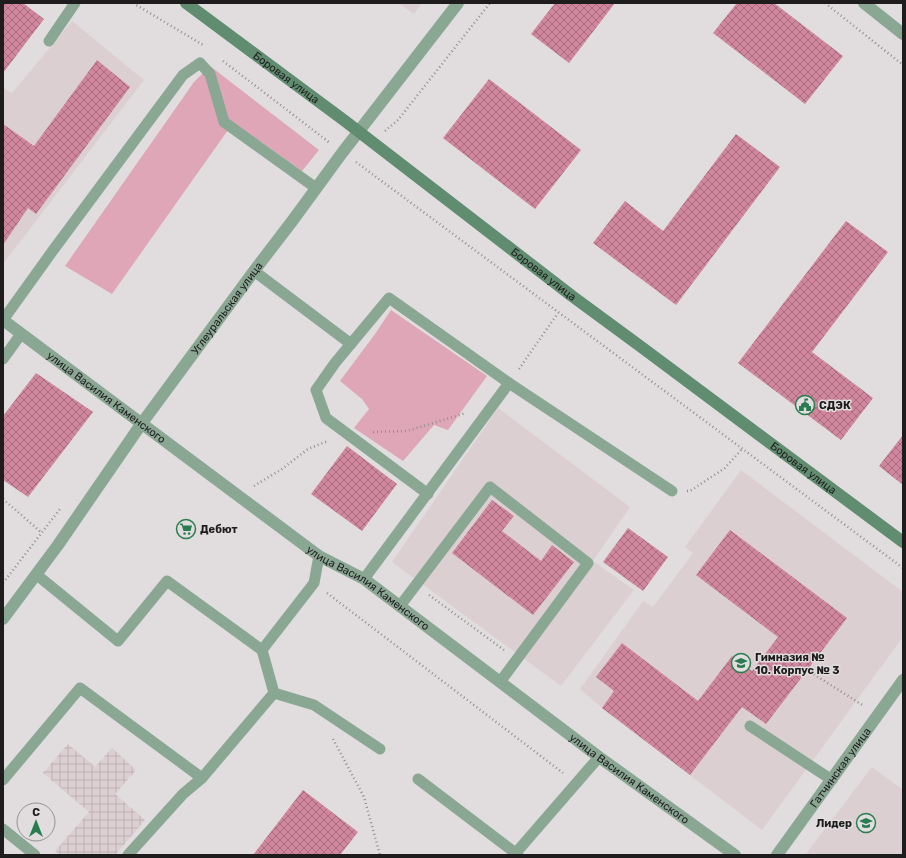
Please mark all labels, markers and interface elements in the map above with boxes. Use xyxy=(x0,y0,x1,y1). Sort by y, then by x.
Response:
street label: Боровая улица xyxy=(251,49,322,106)
street label: Боровая улица xyxy=(509,245,579,304)
street label: Углеуральская улица xyxy=(188,259,265,357)
street label: улица Василия Каменского xyxy=(44,349,168,446)
public building icon: СДЭК xyxy=(794,394,816,416)
place label: СДЭК xyxy=(819,399,851,412)
street label: Боровая улица xyxy=(768,439,839,497)
supermarket icon: Дебют xyxy=(175,518,197,540)
place label: Дебют xyxy=(200,523,238,536)
street label: улица Василия Каменского xyxy=(304,542,432,633)
place label: Гимназия № 10. Корпус № 3 xyxy=(755,651,840,677)
school or university icon: Гимназия № 10. Корпус № 3 xyxy=(730,652,752,674)
street label: Гатчинская улица xyxy=(807,725,873,810)
street label: улица Василия Каменского xyxy=(567,731,692,826)
north arrow xyxy=(16,802,56,842)
text: С xyxy=(32,806,40,819)
school or university icon: Лидер xyxy=(855,812,877,834)
place label: Лидер xyxy=(816,817,852,830)

